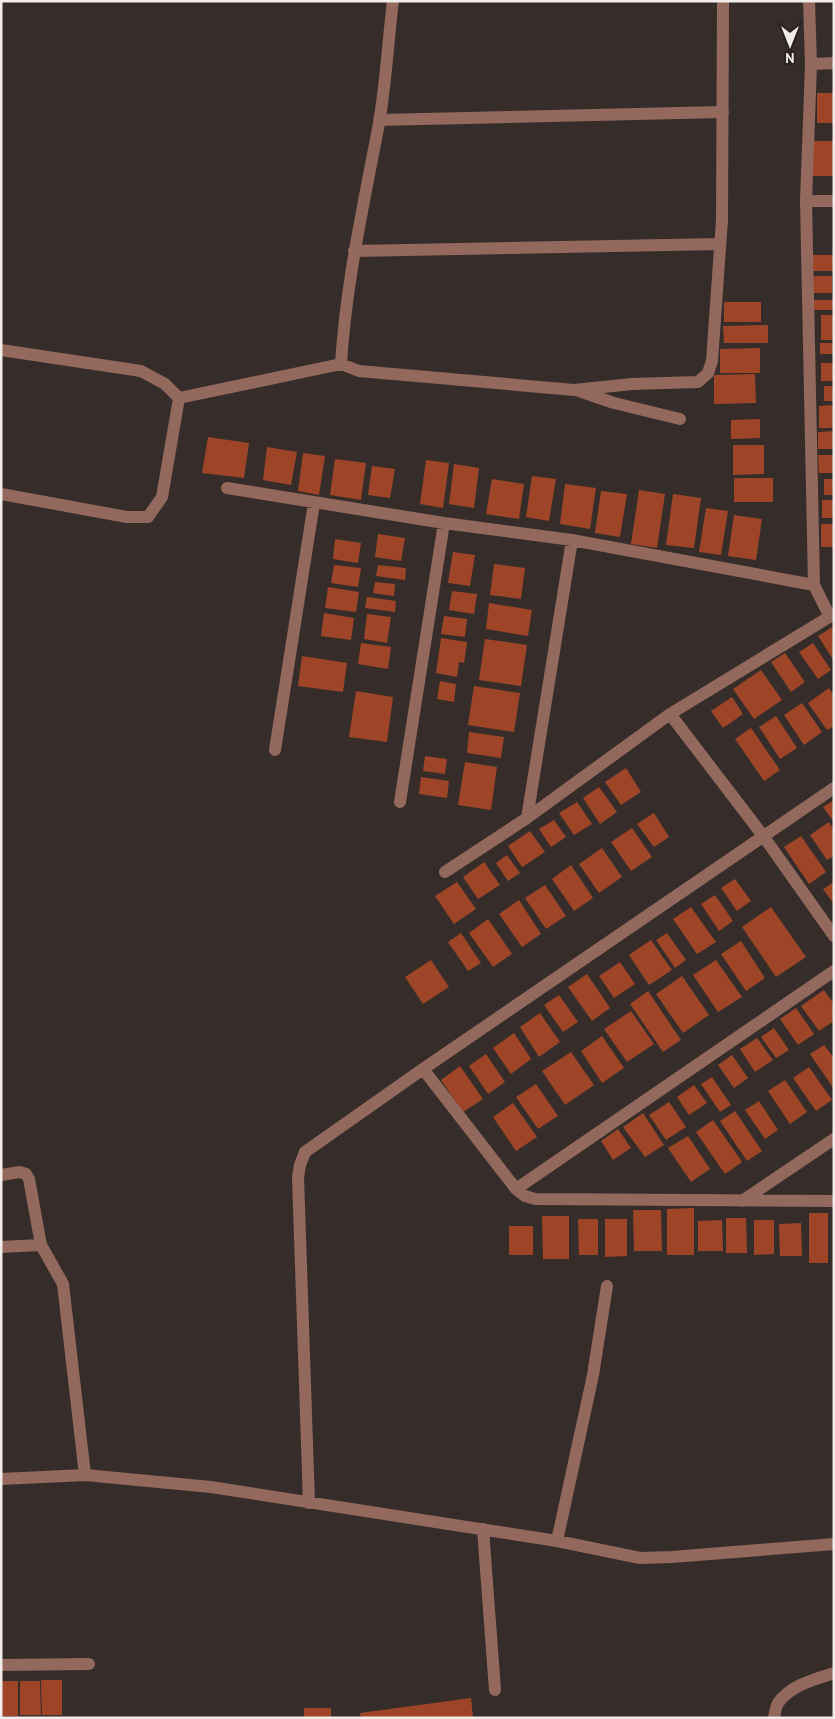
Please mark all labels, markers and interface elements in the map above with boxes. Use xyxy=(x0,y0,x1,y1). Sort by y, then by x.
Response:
north arrow xyxy=(765,20,815,70)
text: N xyxy=(785,49,795,67)

